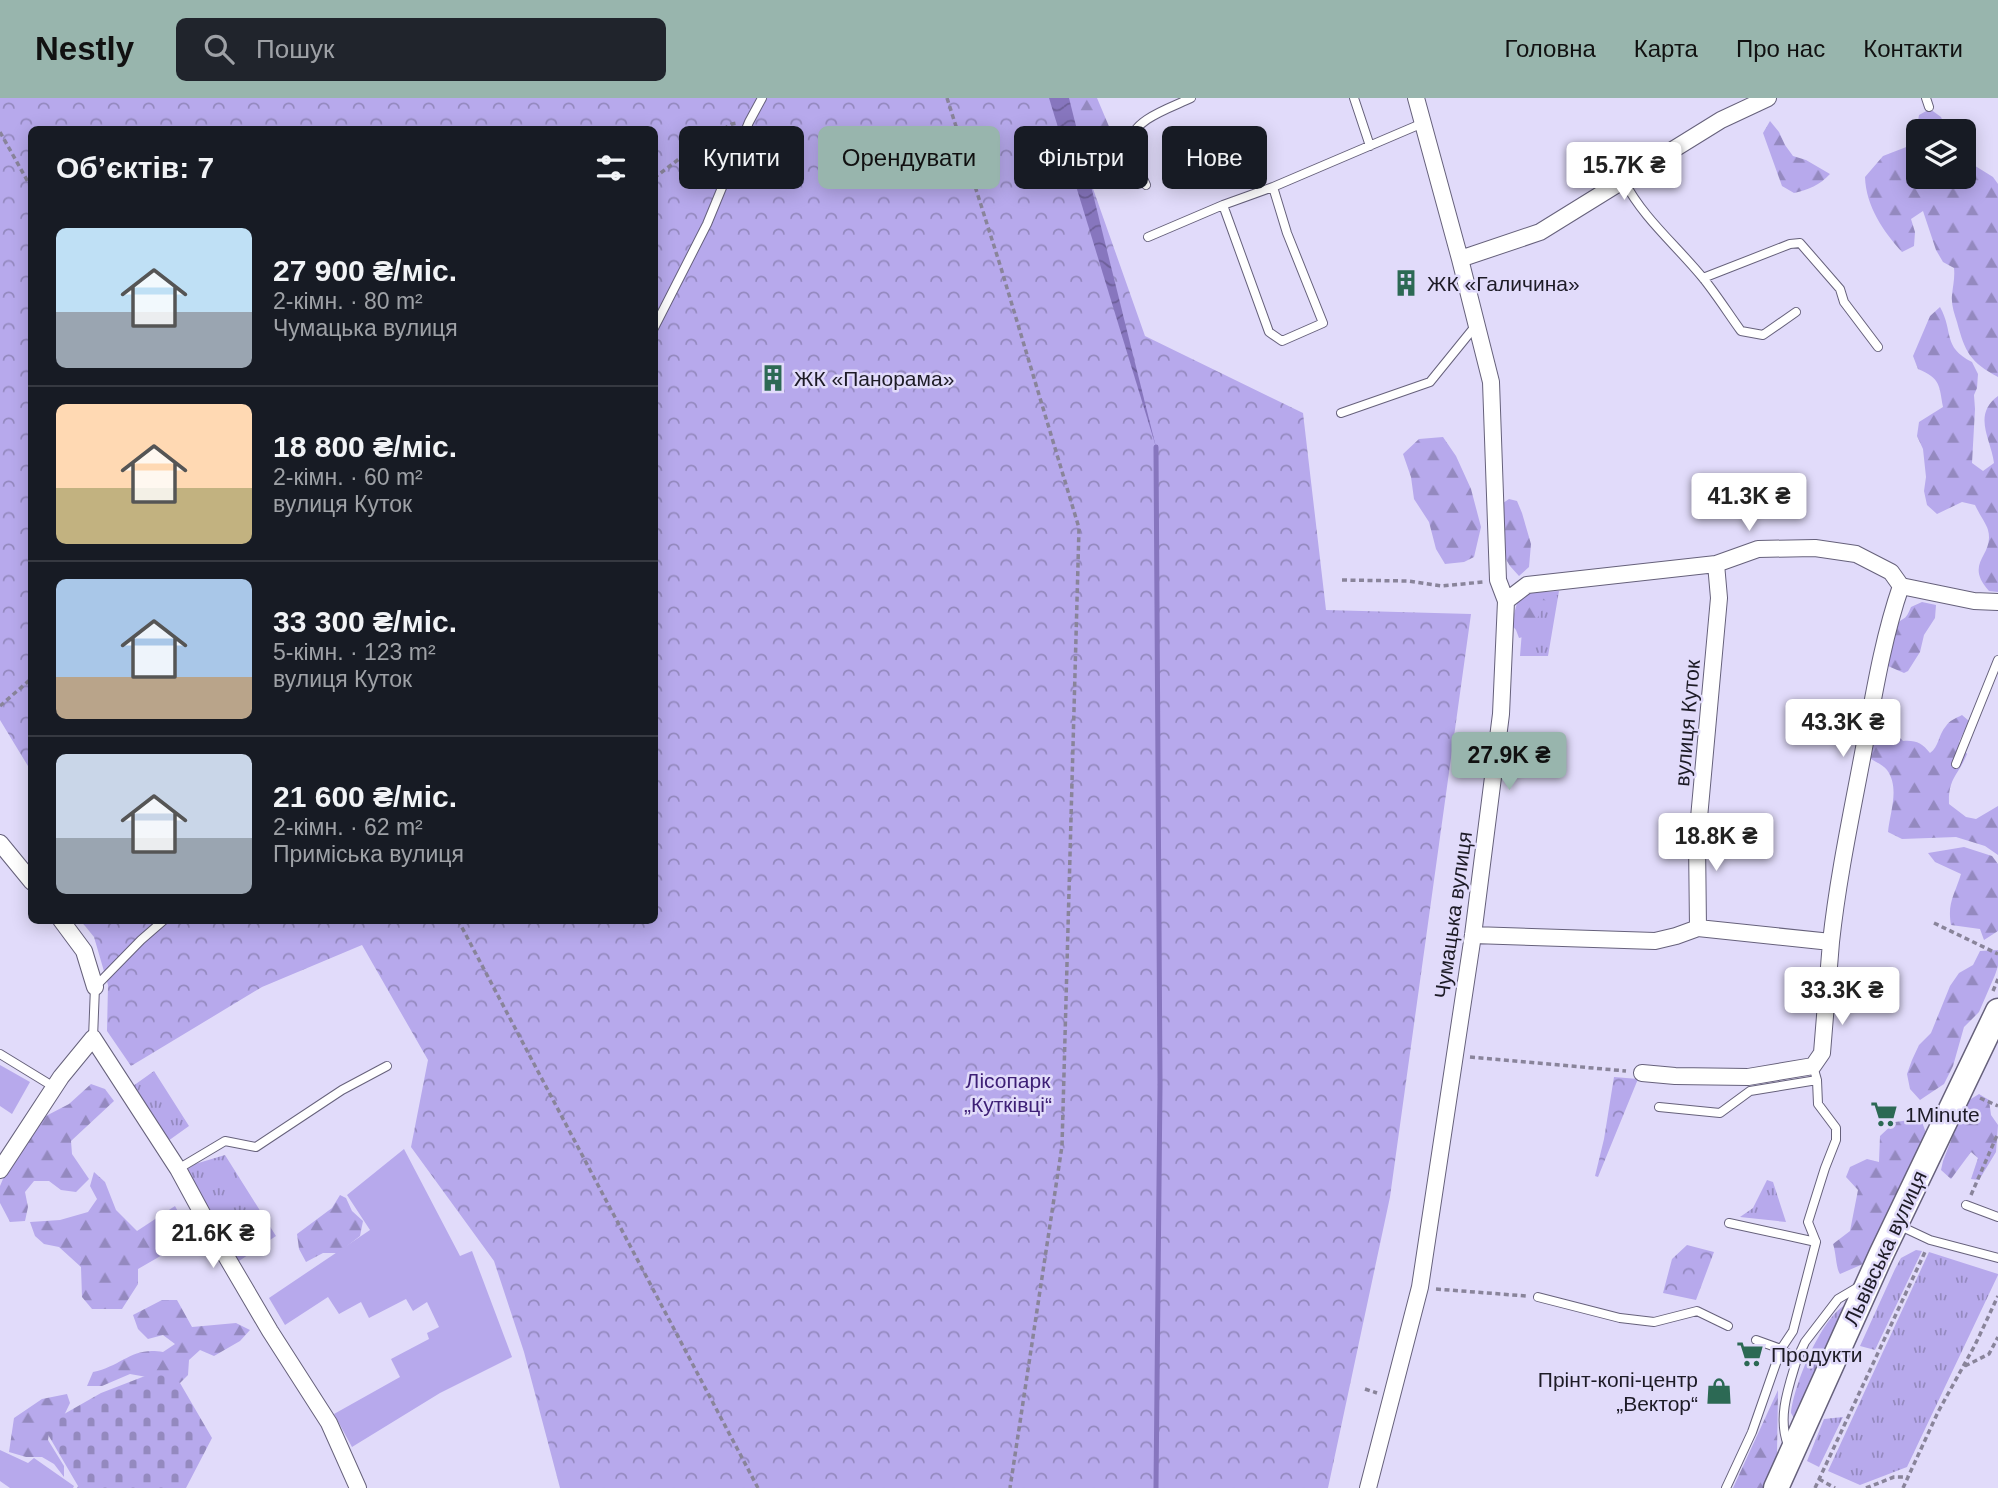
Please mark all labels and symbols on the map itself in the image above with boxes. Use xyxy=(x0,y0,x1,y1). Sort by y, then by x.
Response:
pin: 15.7K ₴ xyxy=(1559,142,1689,202)
building icon: ЖК «Галичина» xyxy=(1391,268,1421,298)
place label: ЖК «Галичина» xyxy=(1427,272,1580,295)
building icon: ЖК «Панорама» xyxy=(758,363,788,393)
place label: ЖК «Панорама» xyxy=(794,367,954,390)
pin: 41.3K ₴ xyxy=(1684,474,1814,533)
street label: вулиця Куток xyxy=(1670,658,1704,787)
pin: 43.3K ₴ xyxy=(1778,700,1908,759)
pin: 27.9K ₴ xyxy=(1444,732,1574,792)
pin: 18.8K ₴ xyxy=(1651,814,1781,873)
street label: Чумацька вулиця xyxy=(1430,830,1476,1000)
pin: 33.3K ₴ xyxy=(1777,968,1907,1027)
park label: Лісопарк „Кутківці“ xyxy=(964,1069,1052,1116)
supermarket icon: 1Minute xyxy=(1869,1099,1899,1129)
place label: 1Minute xyxy=(1905,1103,1980,1126)
street label: Львівська вулиця xyxy=(1839,1167,1931,1329)
pin: 21.6K ₴ xyxy=(148,1210,278,1270)
supermarket icon: Продукти xyxy=(1735,1339,1765,1369)
place label: Продукти xyxy=(1771,1343,1863,1366)
place label: Прінт-копі-центр „Вектор“ xyxy=(1538,1368,1698,1415)
shop icon: Прінт-копі-центр „Вектор“ xyxy=(1704,1376,1734,1406)

